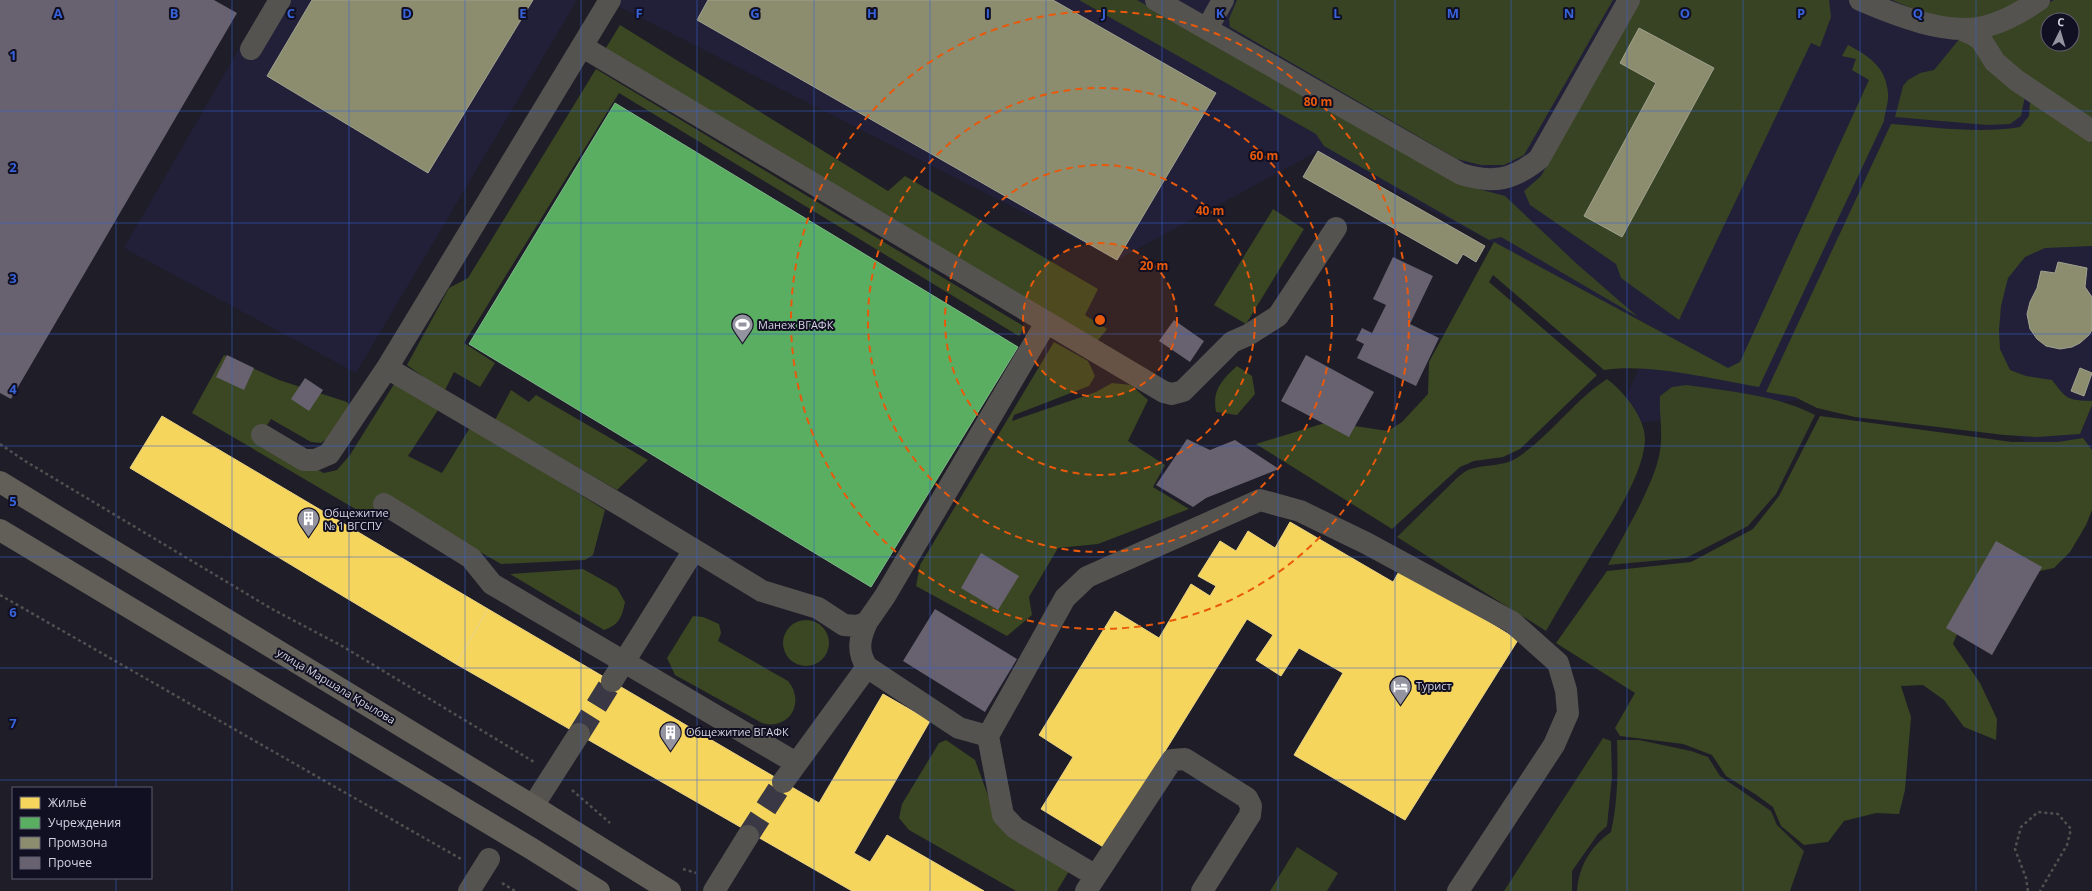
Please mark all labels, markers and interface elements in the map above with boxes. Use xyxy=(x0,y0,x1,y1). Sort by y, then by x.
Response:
text: A xyxy=(54,4,63,22)
text: B xyxy=(170,4,179,22)
text: C xyxy=(287,4,295,22)
text: D xyxy=(402,4,412,22)
text: E xyxy=(519,4,527,22)
text: F xyxy=(635,4,643,22)
text: G xyxy=(750,4,760,22)
text: H xyxy=(867,4,877,22)
text: I xyxy=(986,4,990,22)
text: J xyxy=(1101,4,1106,22)
text: K xyxy=(1216,4,1225,22)
text: L xyxy=(1333,4,1341,22)
text: M xyxy=(1447,4,1459,22)
text: N xyxy=(1564,4,1574,22)
text: O xyxy=(1680,4,1690,22)
text: P xyxy=(1797,4,1805,22)
text: Q xyxy=(1913,4,1923,22)
north arrow xyxy=(2040,12,2080,52)
text: С xyxy=(2057,14,2065,29)
text: 1 xyxy=(9,46,17,64)
text: 80 m xyxy=(1304,93,1332,110)
text: 60 m xyxy=(1250,147,1278,164)
text: 2 xyxy=(9,158,17,176)
text: 40 m xyxy=(1196,202,1224,219)
text: 20 m xyxy=(1140,257,1168,274)
text: 3 xyxy=(9,269,17,287)
sports icon: Манеж ВГАФК xyxy=(730,312,756,345)
centre of rings xyxy=(1093,313,1107,327)
place label: Манеж ВГАФК xyxy=(758,317,834,332)
text: 4 xyxy=(9,380,17,398)
text: 5 xyxy=(9,492,17,510)
place label: Общежитие № 1 ВГСПУ xyxy=(324,505,389,533)
building icon: Общежитие № 1 ВГСПУ xyxy=(295,506,321,539)
text: 6 xyxy=(9,603,17,621)
street label: улица Маршала Крылова xyxy=(274,644,398,727)
hotel icon: Турист xyxy=(1387,673,1413,706)
place label: Турист xyxy=(1416,678,1452,693)
text: 7 xyxy=(9,714,17,732)
building icon: Общежитие ВГАФК xyxy=(657,719,683,752)
place label: Общежитие ВГАФК xyxy=(686,724,789,739)
legend xyxy=(12,787,152,879)
text: Жильё xyxy=(48,794,87,811)
text: Учреждения xyxy=(48,814,121,831)
text: Промзона xyxy=(48,834,107,851)
text: Прочее xyxy=(48,854,92,871)

